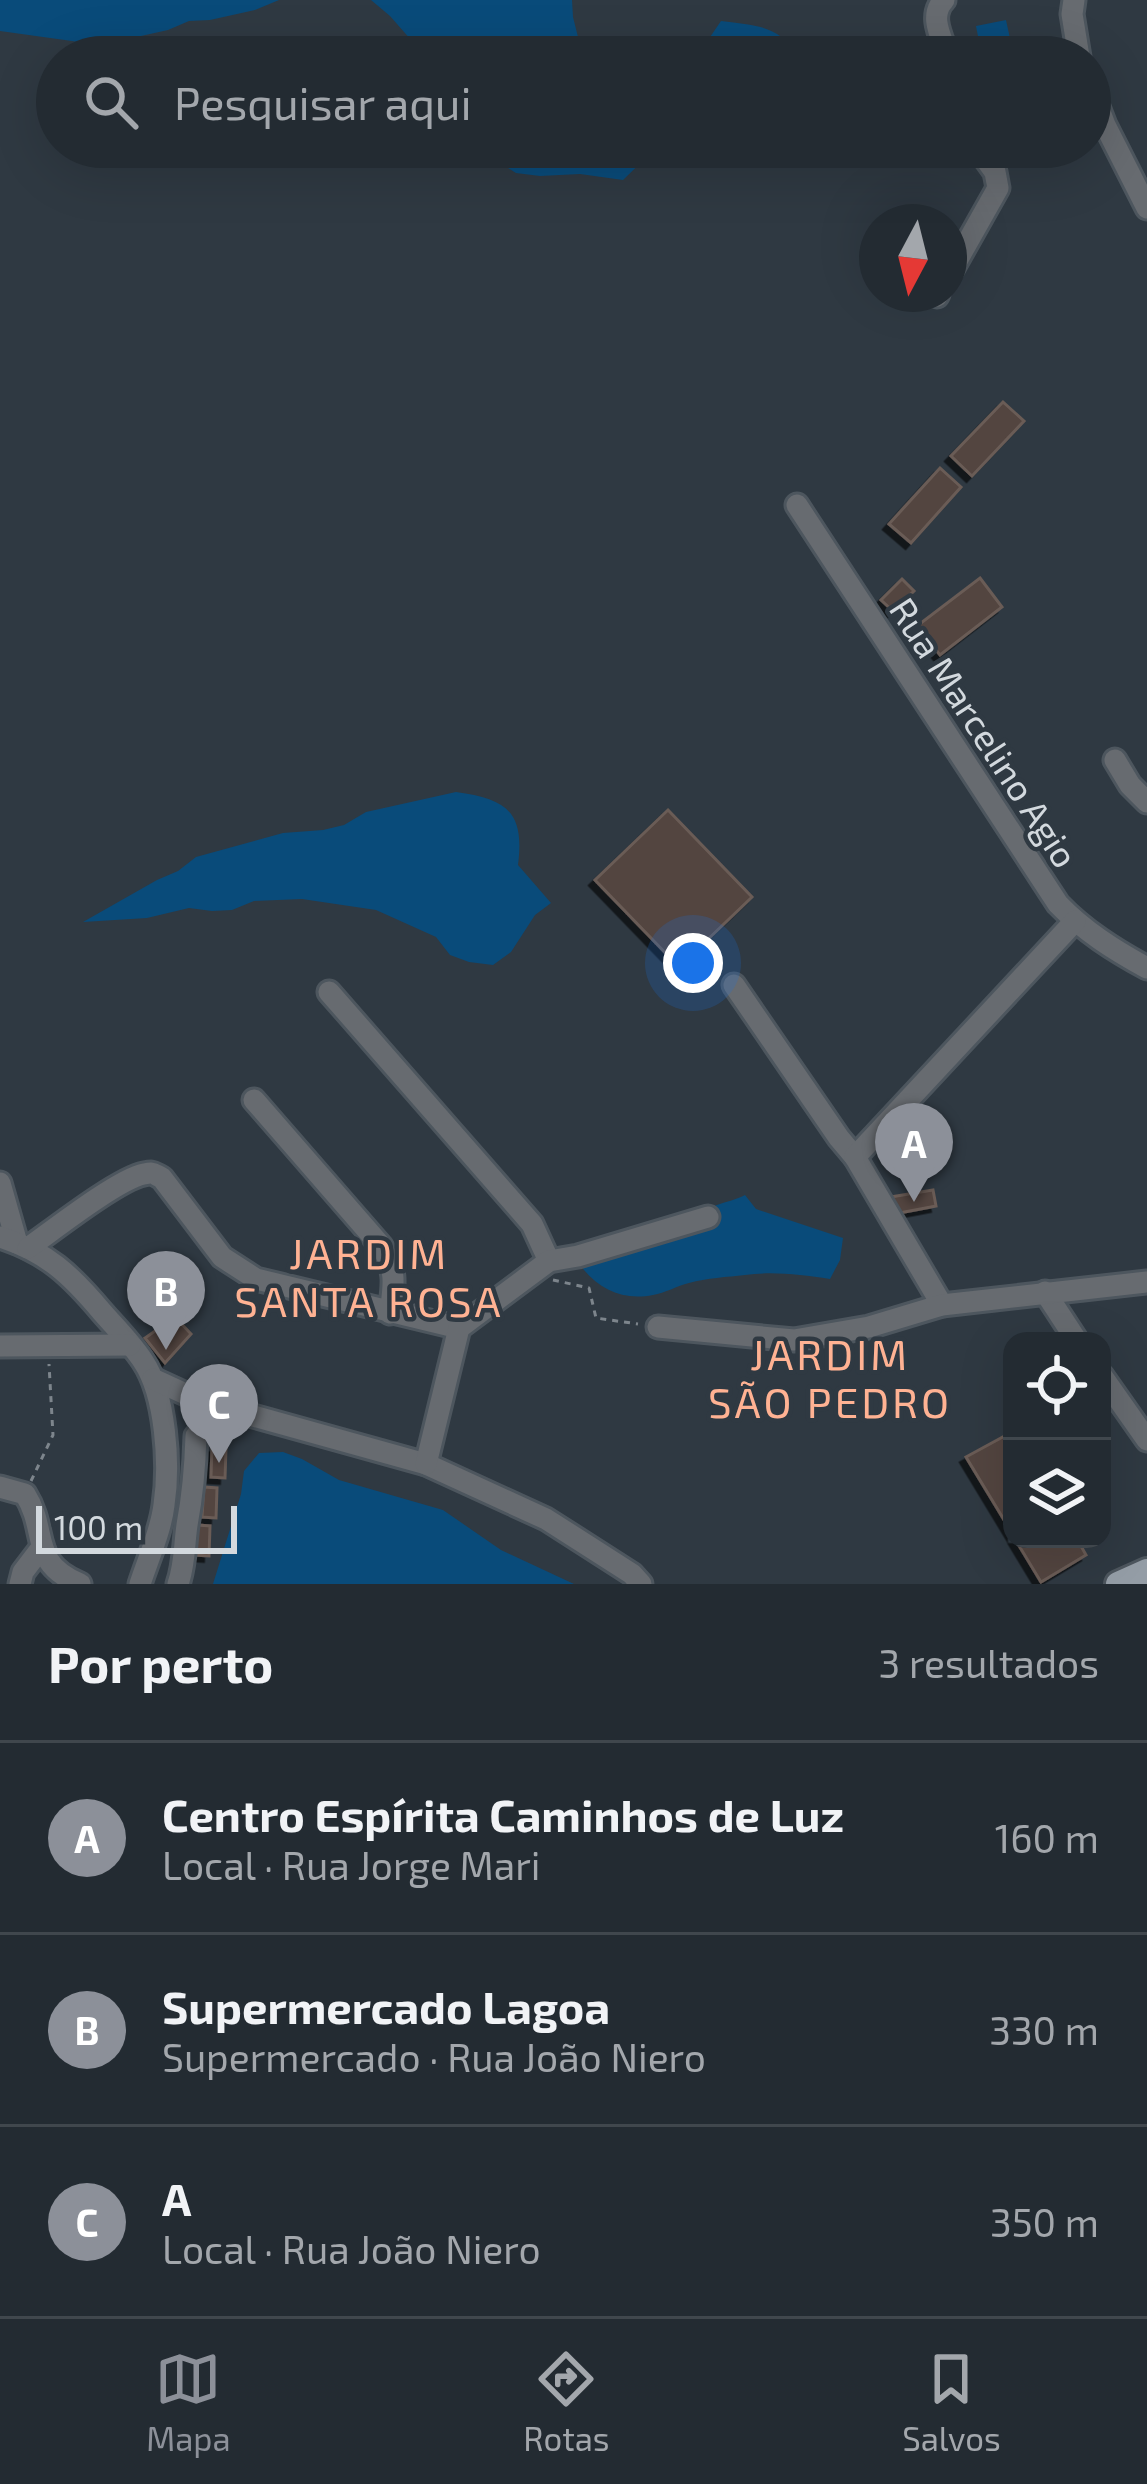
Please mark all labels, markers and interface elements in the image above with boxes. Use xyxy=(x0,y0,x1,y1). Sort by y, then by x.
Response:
search box xyxy=(36,36,1111,168)
icon: search xyxy=(78,69,144,135)
text: Pesquisar aqui xyxy=(174,75,472,129)
north arrow xyxy=(859,204,967,312)
street label: Rua Marcelino Agio xyxy=(882,589,1088,875)
your location xyxy=(663,933,723,993)
pin: A xyxy=(875,1103,953,1202)
district label: JARDIM SANTA ROSA xyxy=(234,1227,504,1325)
pin: B xyxy=(127,1251,205,1350)
district label: JARDIM SÃO PEDRO xyxy=(708,1328,952,1426)
map controls xyxy=(1003,1332,1111,1548)
button: locate xyxy=(1003,1332,1111,1440)
pin: C xyxy=(180,1364,258,1463)
button: layers xyxy=(1003,1440,1111,1548)
scale bar xyxy=(36,1500,237,1553)
text: 100 m xyxy=(54,1507,143,1547)
text: Por perto xyxy=(48,1632,273,1693)
text: 3 resultados xyxy=(879,1639,1099,1686)
text: Centro Espírita Caminhos de Luz xyxy=(162,1787,844,1841)
text: A xyxy=(74,1814,100,1861)
text: 160 m xyxy=(995,1814,1099,1861)
text: Local · Rua Jorge Mari xyxy=(162,1841,541,1888)
text: Supermercado Lagoa xyxy=(162,1979,610,2033)
text: B xyxy=(75,2006,99,2053)
text: 330 m xyxy=(989,2006,1099,2053)
text: Supermercado · Rua João Niero xyxy=(162,2033,706,2080)
text: A xyxy=(162,2171,191,2225)
text: C xyxy=(76,2198,98,2245)
text: 350 m xyxy=(990,2198,1099,2245)
text: Local · Rua João Niero xyxy=(162,2225,541,2272)
tab: Mapa xyxy=(146,2346,231,2458)
tab: Rotas xyxy=(523,2346,610,2458)
tab: Salvos xyxy=(902,2346,1001,2458)

